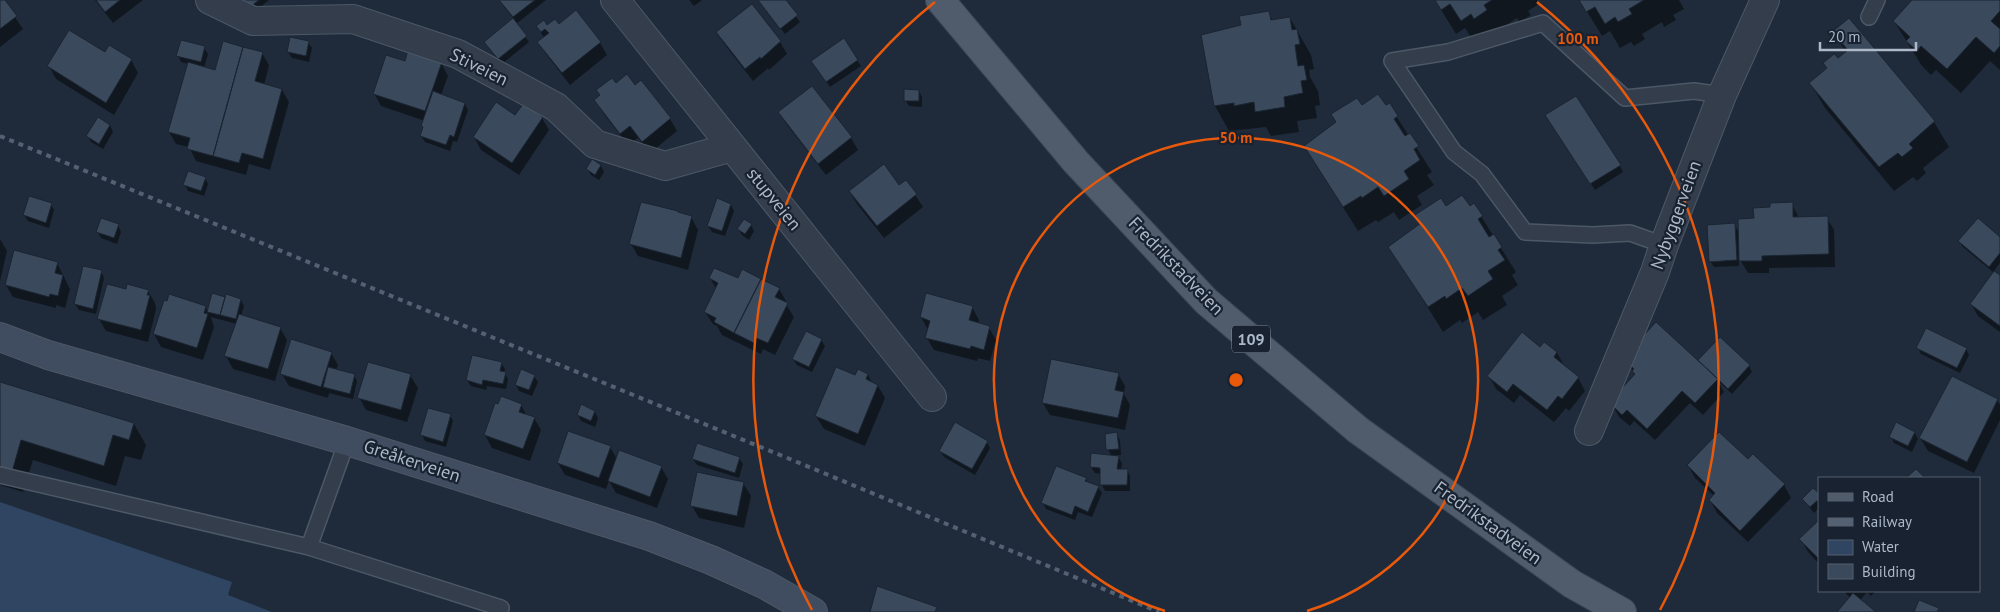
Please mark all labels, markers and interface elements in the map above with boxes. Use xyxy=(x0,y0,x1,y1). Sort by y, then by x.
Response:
scale bar xyxy=(1820,20,1916,52)
text: 20 m xyxy=(1828,27,1861,46)
text: 100 m xyxy=(1557,29,1599,48)
street label: Stiveien xyxy=(446,43,512,90)
text: 50 m xyxy=(1220,128,1252,147)
street label: Nybyggerveien xyxy=(1645,157,1706,272)
street label: stupveien xyxy=(742,163,807,235)
street label: Fredrikstadveien xyxy=(1124,212,1229,320)
road number: 109 xyxy=(1232,326,1270,352)
centre of rings xyxy=(1227,371,1245,389)
street label: Greåkerveien xyxy=(361,434,463,487)
street label: Fredrikstadveien xyxy=(1430,476,1547,569)
legend xyxy=(1818,477,1980,592)
text: Road xyxy=(1862,487,1894,506)
text: Railway xyxy=(1862,512,1912,531)
text: Water xyxy=(1862,537,1899,556)
text: Building xyxy=(1862,562,1916,581)

